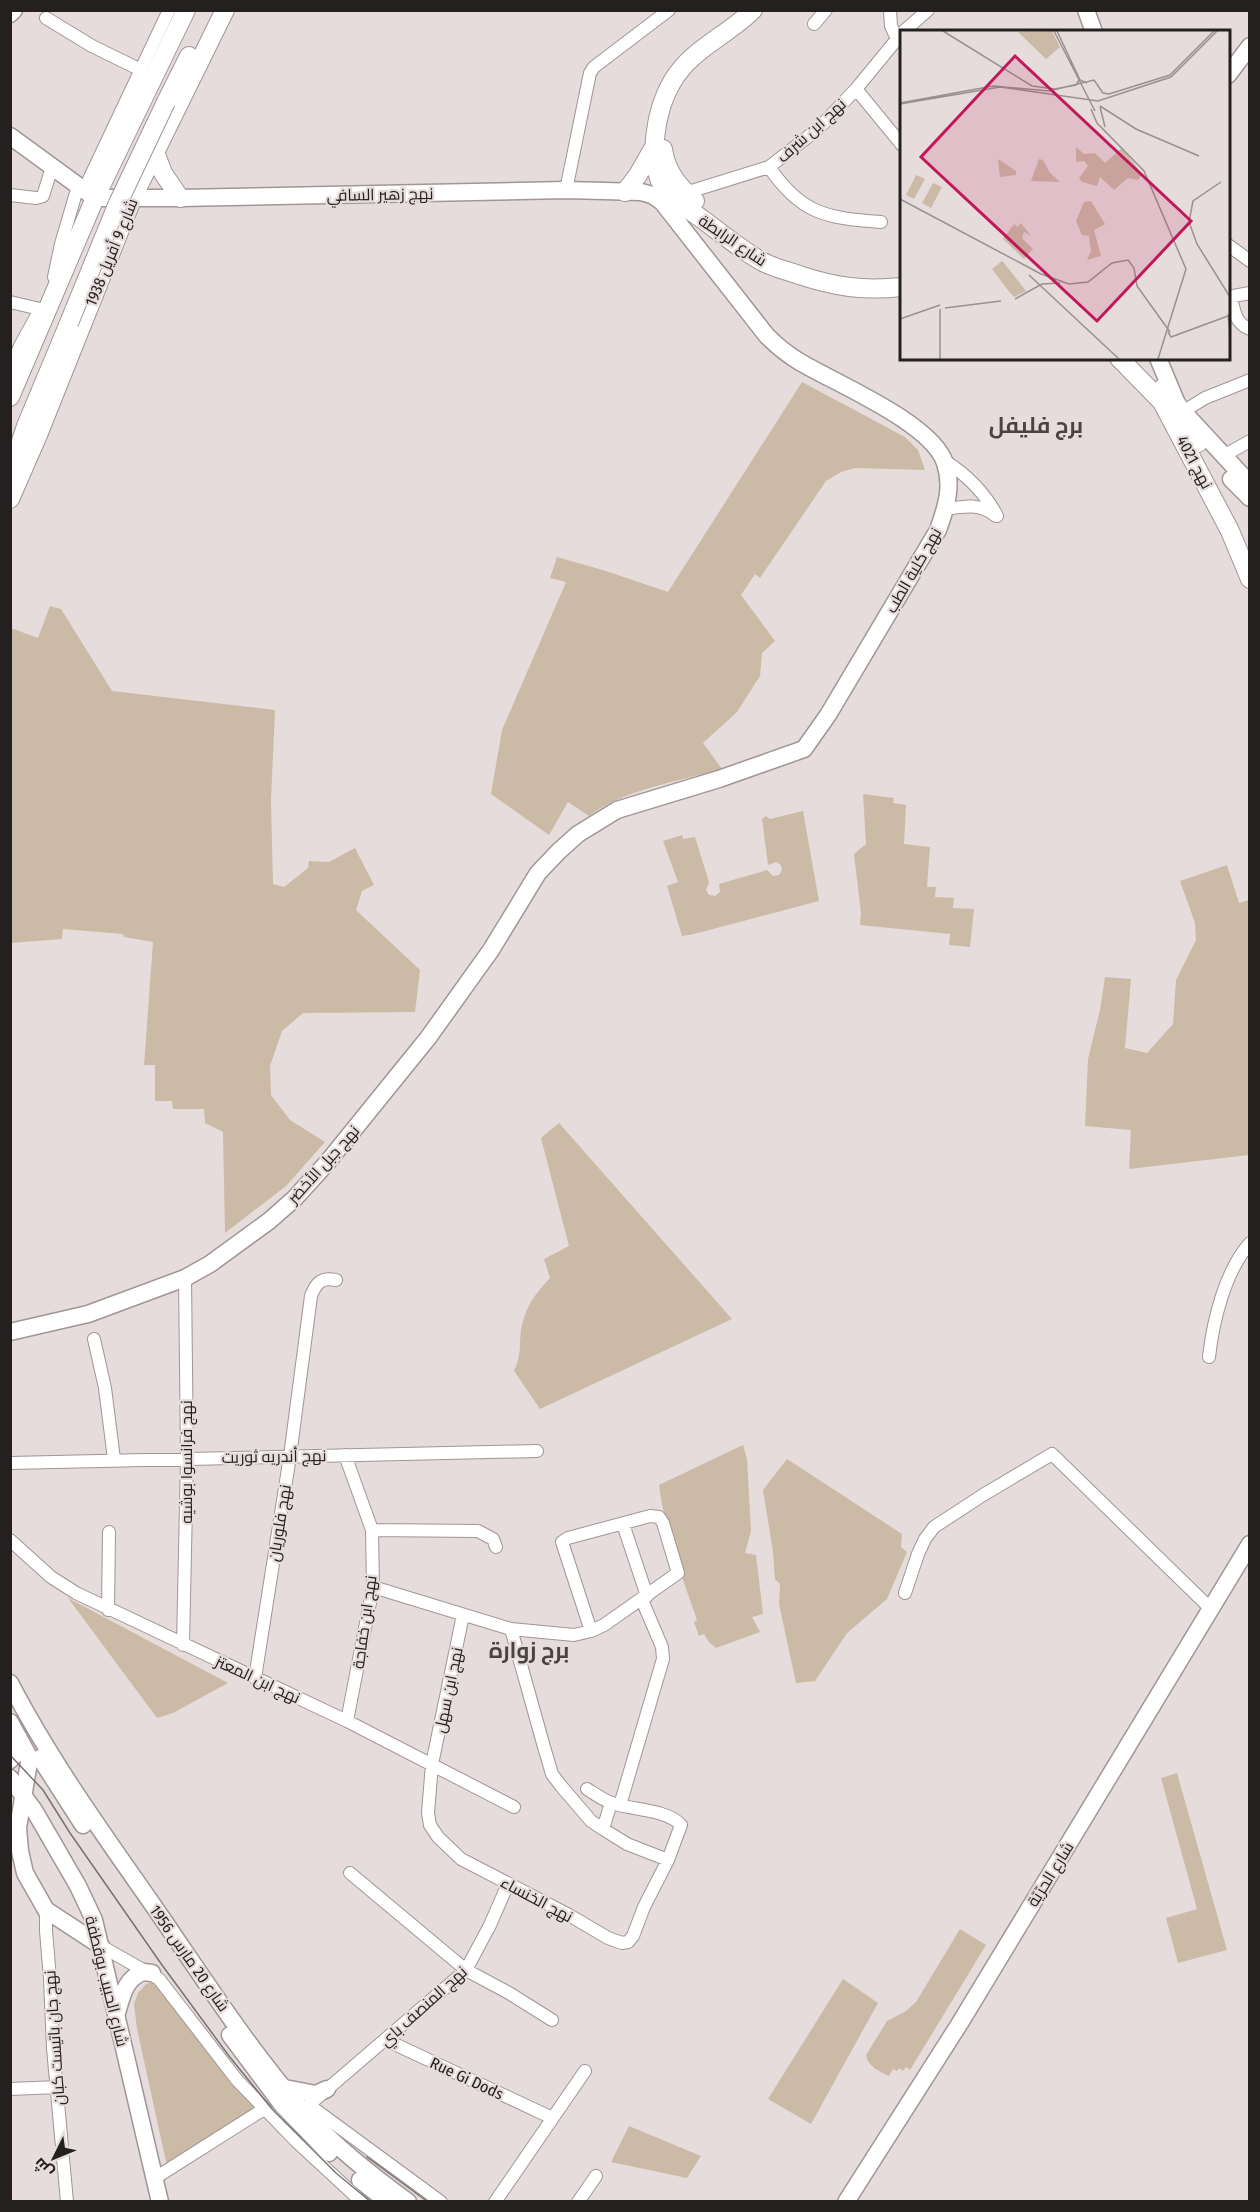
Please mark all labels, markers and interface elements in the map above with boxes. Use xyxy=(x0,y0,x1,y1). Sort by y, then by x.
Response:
inset map xyxy=(900,30,1230,360)
street label: نهج ابن شرف xyxy=(773,94,851,168)
street label: نهج زهير السافي xyxy=(326,184,434,209)
street label: شارع 9 أفريل 1938 xyxy=(81,196,144,310)
street label: شارع الرابطة xyxy=(694,211,770,272)
district label: برج فليفل xyxy=(989,412,1083,440)
street label: نهج 4021 xyxy=(1171,432,1216,493)
street label: نهج كلية الطب xyxy=(881,524,947,617)
street label: نهج جبل الأخضر xyxy=(283,1121,365,1209)
street label: نهج فرانسوا بوشيه xyxy=(177,1400,198,1524)
street label: نهج أندريه ثوريت xyxy=(221,1446,327,1469)
street label: نهج فلوريان xyxy=(264,1483,297,1563)
street label: نهج ابن خفاجة xyxy=(349,1574,382,1670)
district label: برج زوارة xyxy=(489,1637,569,1665)
street label: نهج ابن سهل xyxy=(430,1646,469,1735)
street label: نهج ابن المعتز xyxy=(211,1651,303,1709)
street label: شارع الحرّيّة xyxy=(1023,1838,1079,1911)
street label: نهج الخنساء xyxy=(497,1873,576,1928)
street label: شارع 20 مارس 1956 xyxy=(144,1901,233,2016)
street label: شارع الحبيب بوقطفة xyxy=(79,1914,132,2049)
street label: نهج المنصف باي xyxy=(376,1962,473,2053)
street label: نهج جان باتيست كبان xyxy=(40,1970,71,2106)
street label: Rue Gi Dods xyxy=(427,2053,507,2104)
north arrow xyxy=(24,2128,84,2188)
text: ش xyxy=(29,2154,57,2182)

